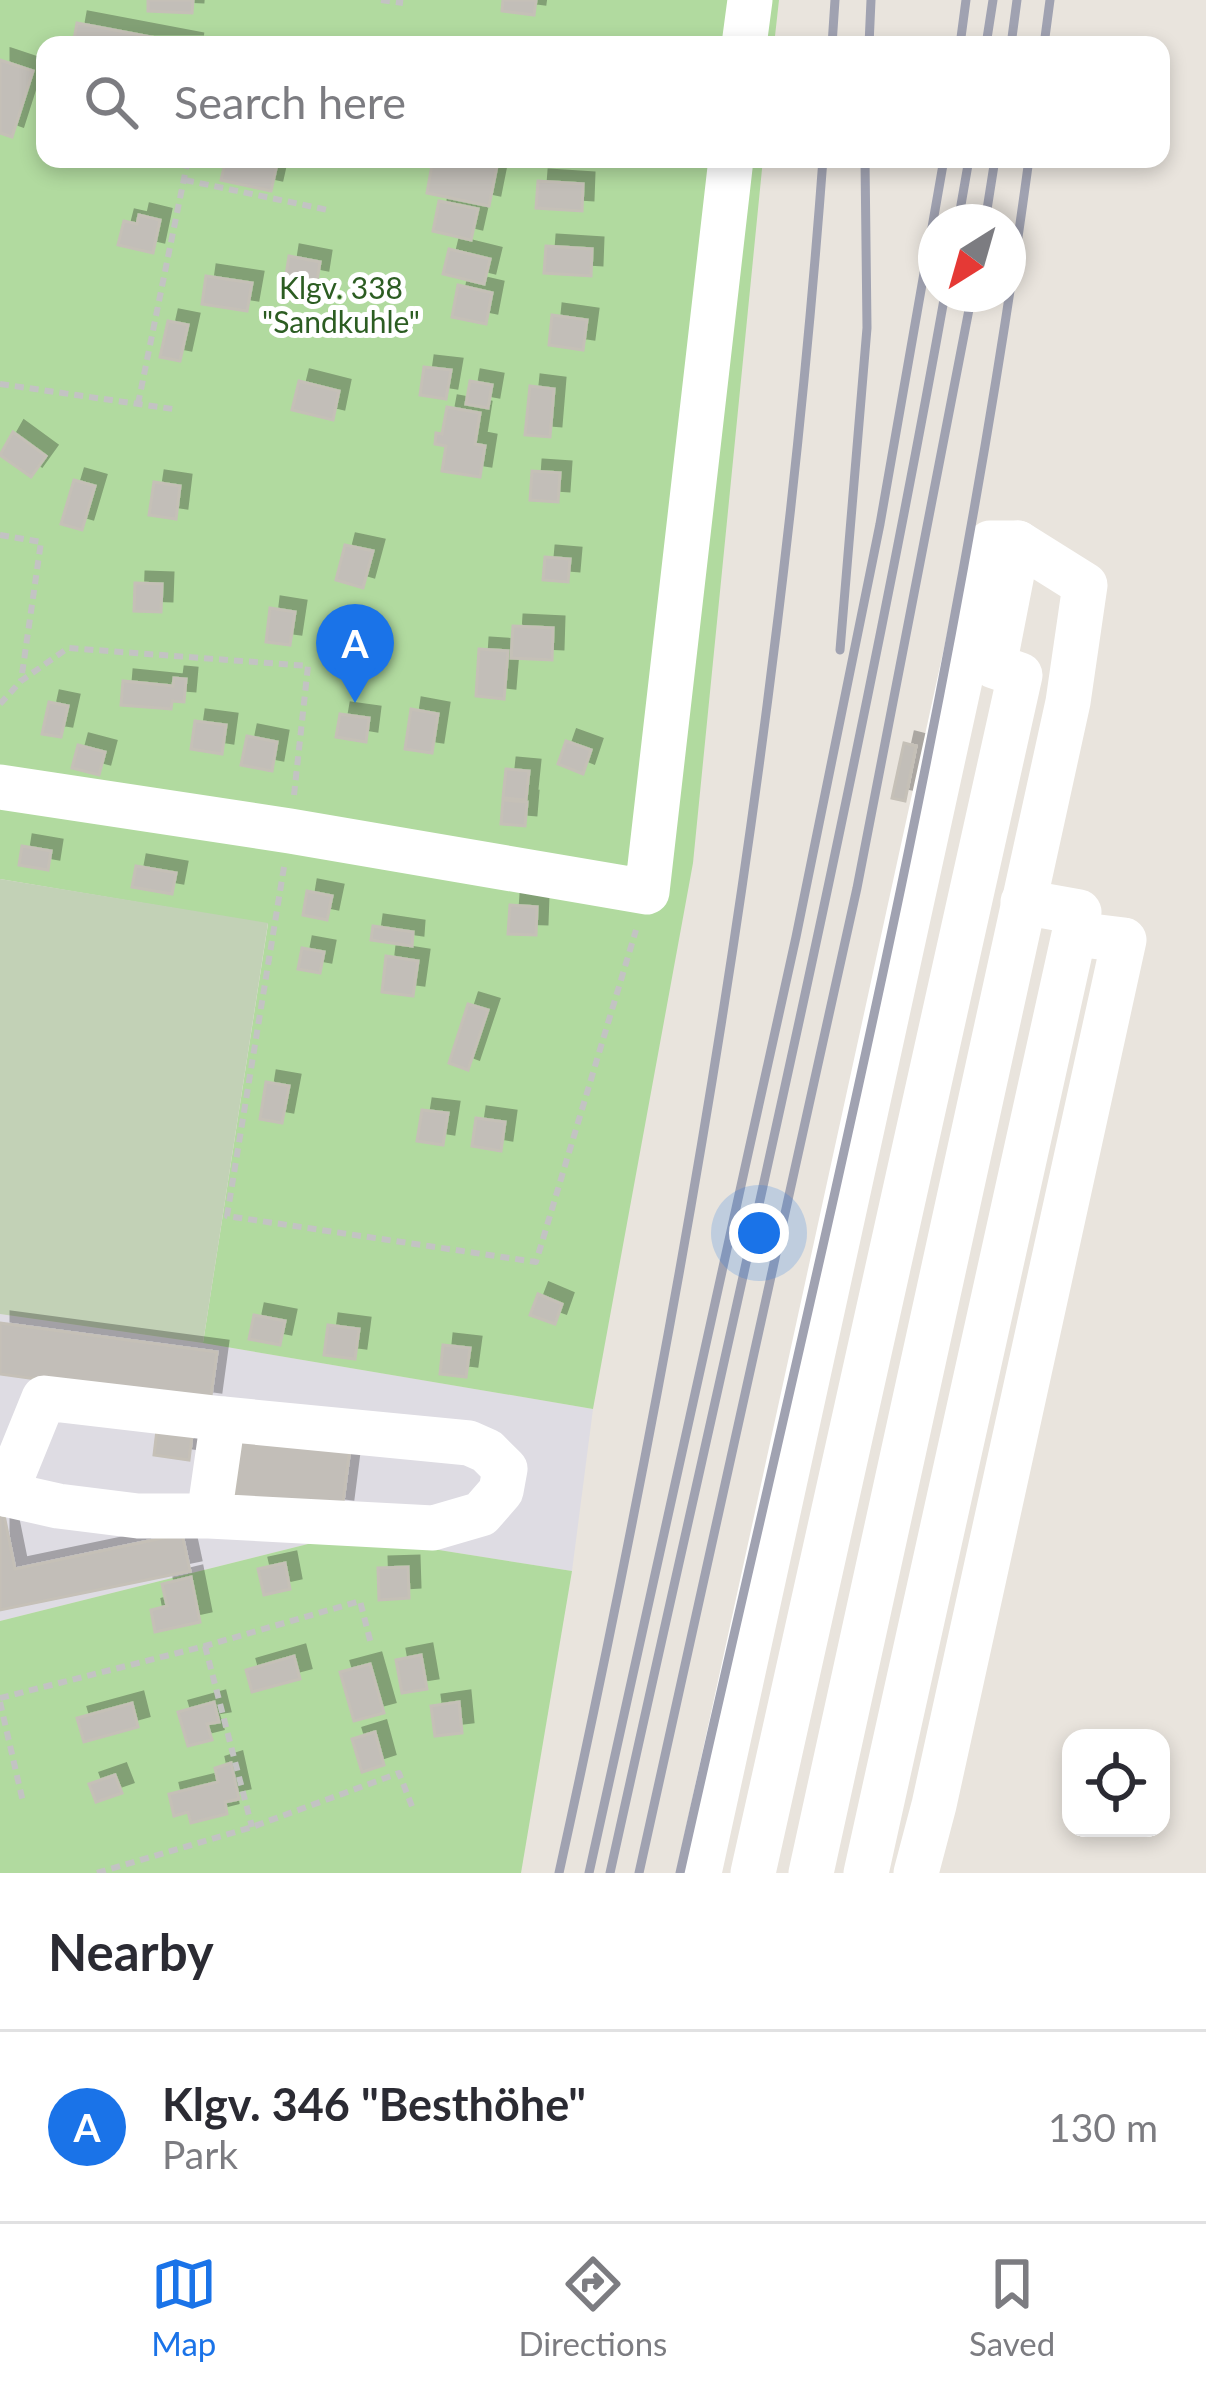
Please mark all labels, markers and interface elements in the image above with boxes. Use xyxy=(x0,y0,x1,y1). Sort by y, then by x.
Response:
search box xyxy=(36,36,1170,168)
icon: search xyxy=(78,69,144,135)
text: Search here xyxy=(174,75,406,129)
north arrow xyxy=(918,204,1026,312)
park label: Klgv. 338 "Sandkuhle" xyxy=(262,269,420,339)
pin: A xyxy=(316,604,394,703)
your location xyxy=(729,1203,789,1263)
map controls xyxy=(1062,1729,1170,1837)
button: locate xyxy=(1062,1729,1170,1837)
text: Nearby xyxy=(48,1921,214,1982)
text: Klgv. 346 "Besthöhe" xyxy=(162,2077,586,2131)
text: A xyxy=(73,2104,101,2150)
text: 130 m xyxy=(1048,2104,1158,2150)
text: Park xyxy=(162,2131,238,2177)
tab: Map xyxy=(151,2251,217,2363)
tab: Directions xyxy=(518,2251,667,2363)
tab: Saved xyxy=(969,2251,1055,2363)

